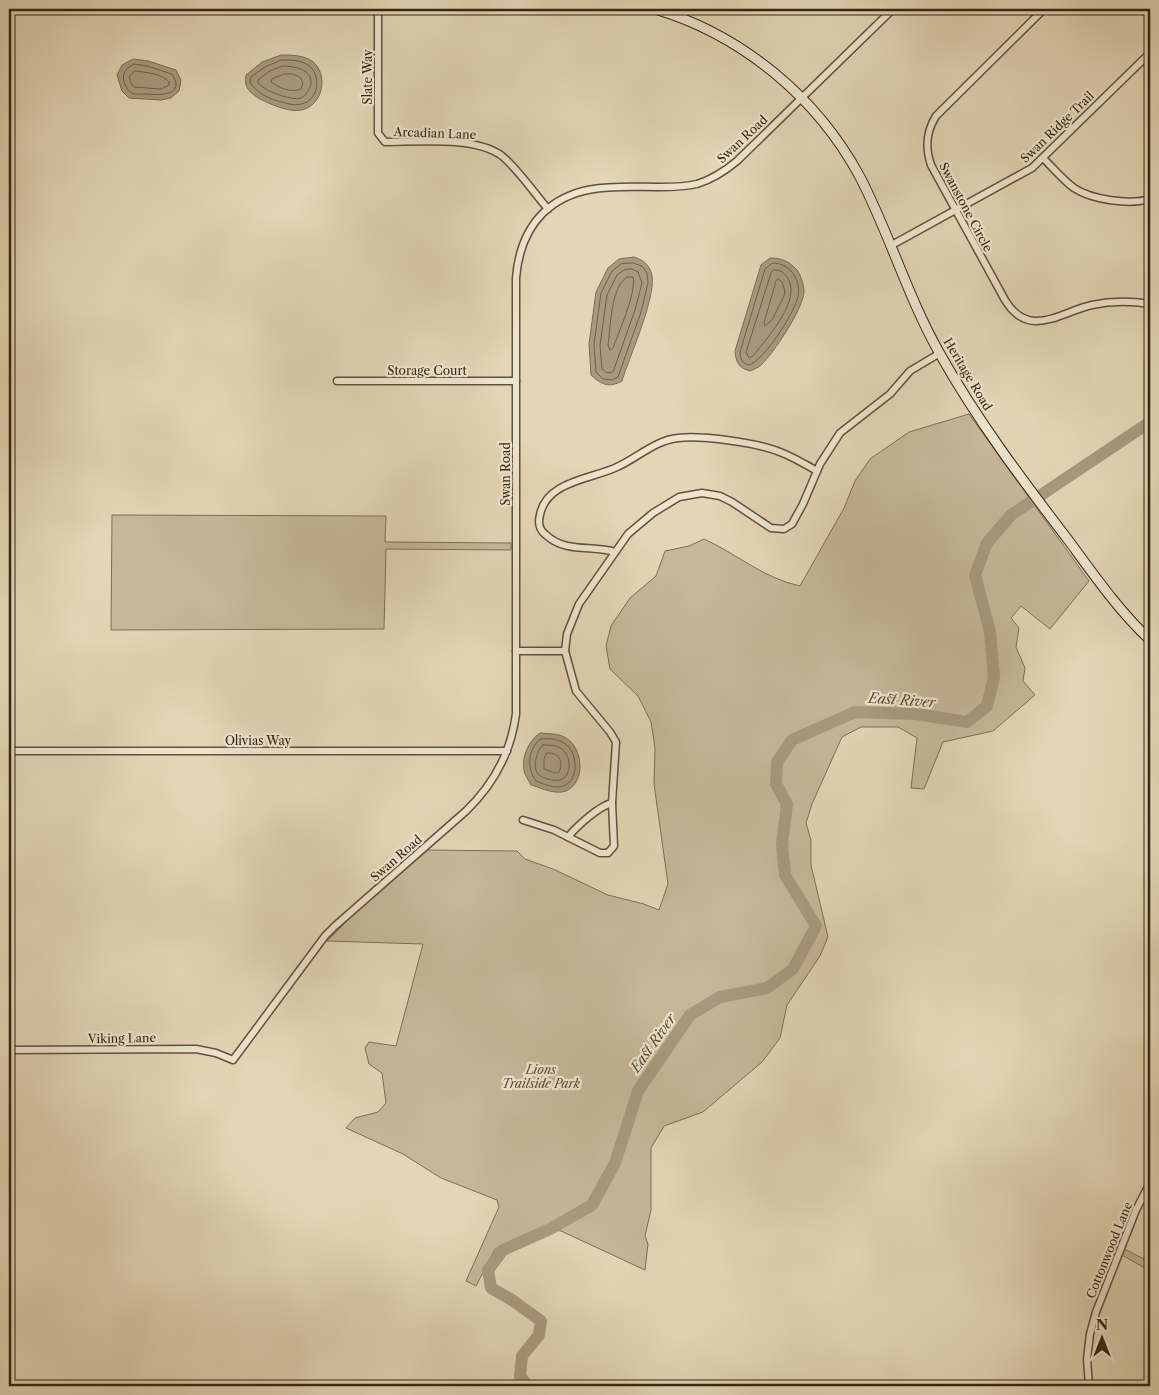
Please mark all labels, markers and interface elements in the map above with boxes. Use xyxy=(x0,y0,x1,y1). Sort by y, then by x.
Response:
street label: Slate Way xyxy=(360,49,375,105)
street label: Swan Ridge Trail xyxy=(1017,88,1097,166)
street label: Swan Road xyxy=(714,111,771,166)
street label: Arcadian Lane xyxy=(392,124,477,142)
street label: Swanstone Circle xyxy=(936,160,996,255)
street label: Heritage Road xyxy=(940,335,996,414)
street label: Storage Court xyxy=(387,363,468,378)
street label: Swan Road xyxy=(498,442,513,506)
water label: East River xyxy=(867,689,938,711)
street label: Olivias Way xyxy=(225,733,291,748)
street label: Swan Road xyxy=(367,831,425,884)
water label: East River xyxy=(626,1009,681,1077)
street label: Viking Lane xyxy=(87,1030,157,1046)
park label: Lions Trailside Park xyxy=(502,1062,581,1091)
street label: Cottonwood Lane xyxy=(1083,1199,1135,1301)
north arrow xyxy=(1076,1312,1126,1362)
text: N xyxy=(1096,1316,1108,1334)

